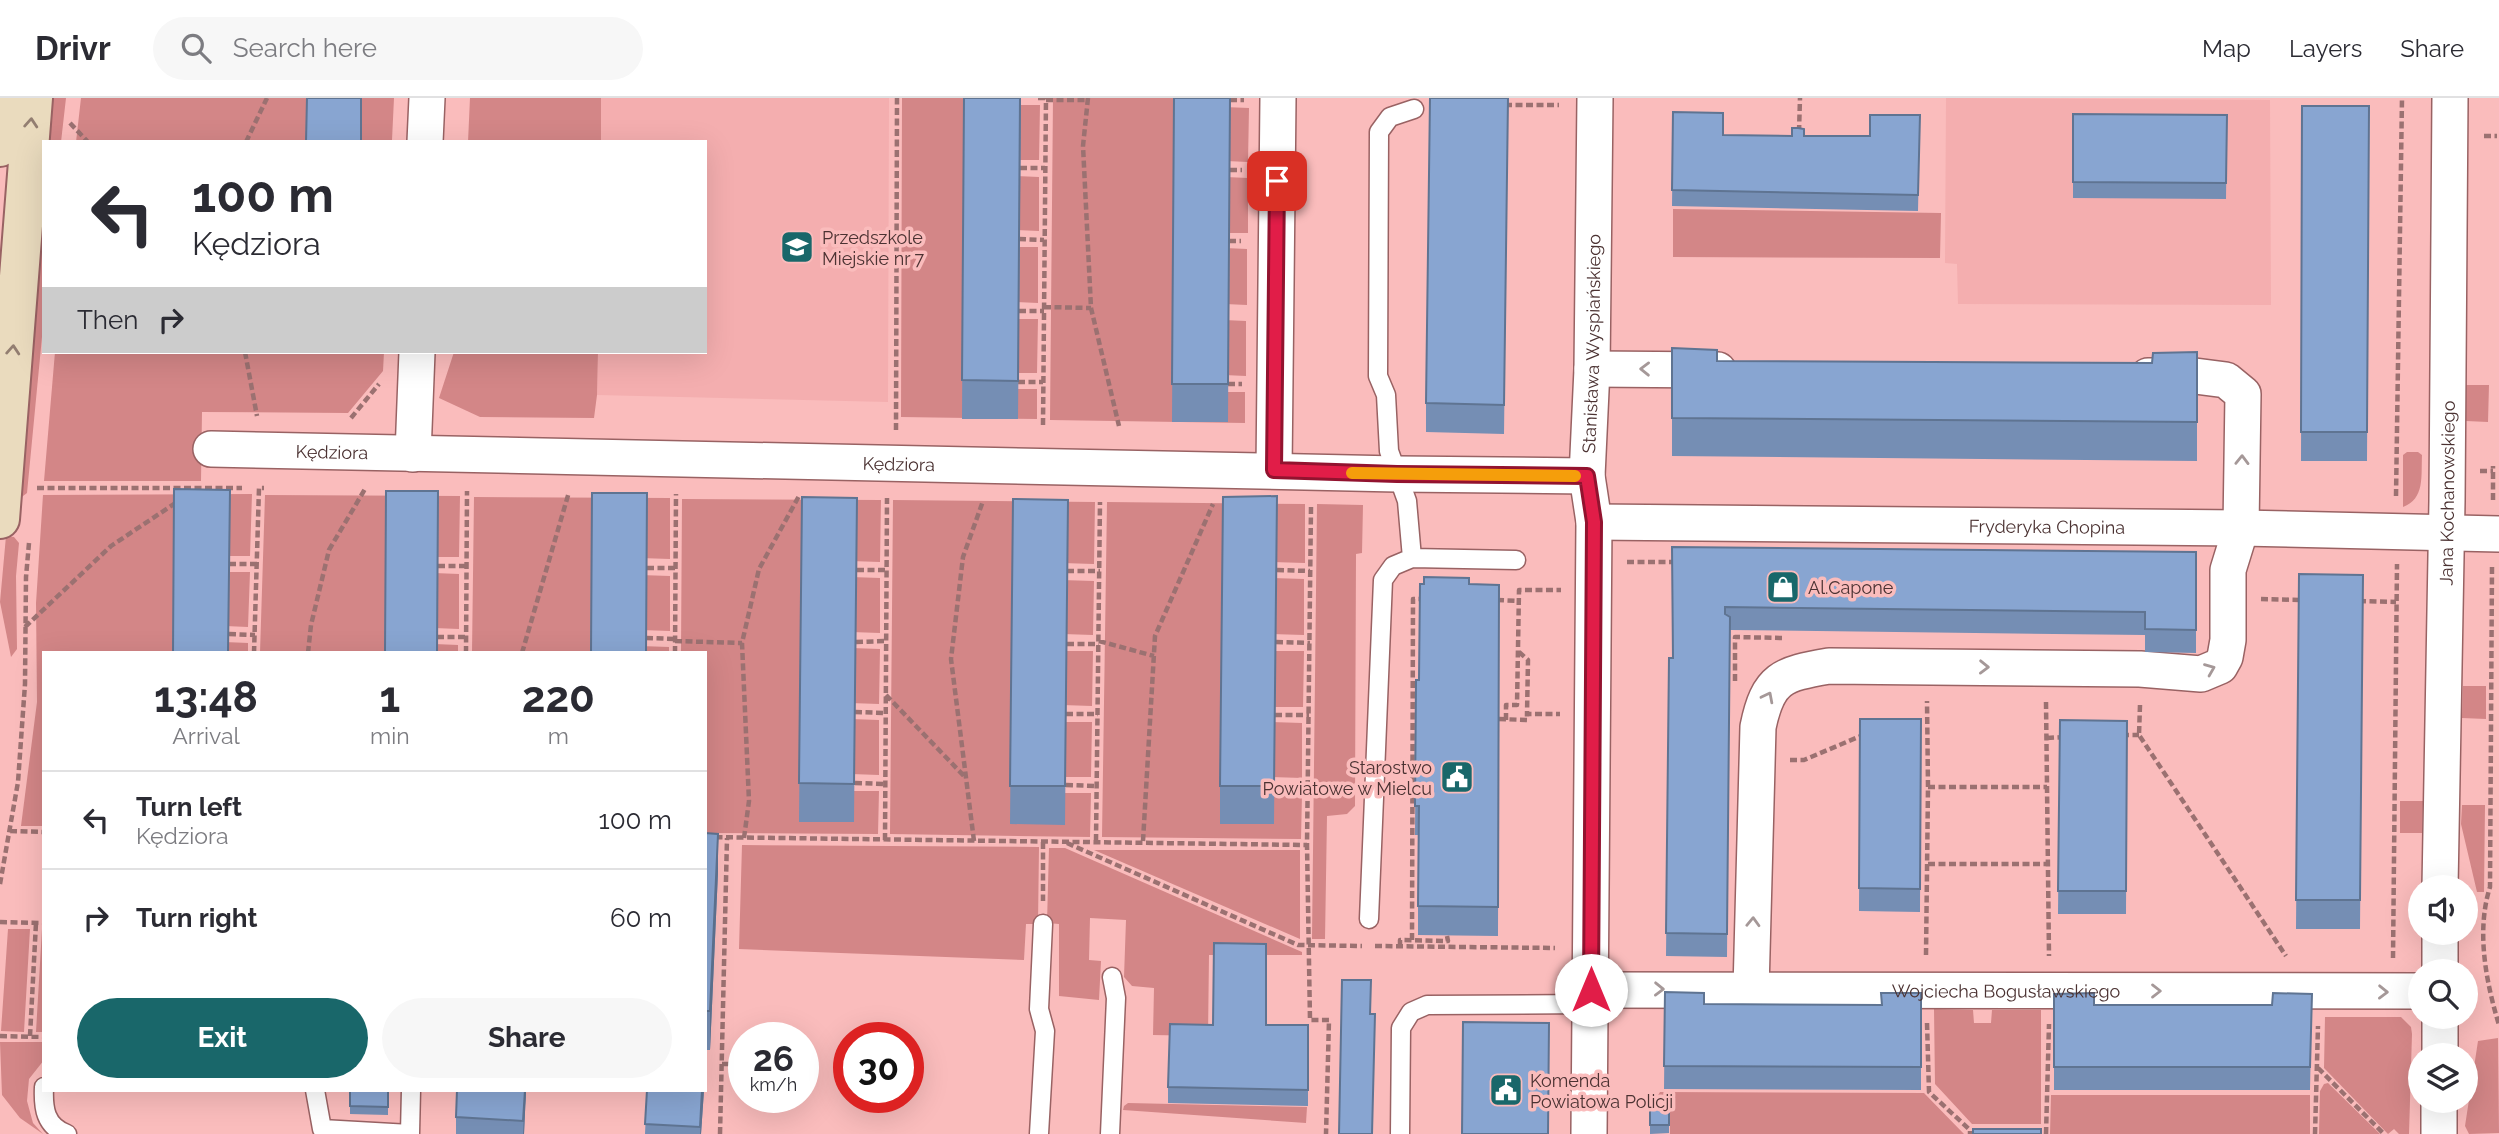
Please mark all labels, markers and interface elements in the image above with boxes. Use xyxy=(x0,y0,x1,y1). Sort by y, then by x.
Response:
search box xyxy=(153,17,643,80)
text: Drivr xyxy=(35,29,111,68)
icon: search xyxy=(177,29,215,67)
text: Search here xyxy=(233,33,377,63)
text: Map xyxy=(2202,34,2251,63)
text: Layers xyxy=(2289,34,2362,63)
text: Share xyxy=(2400,34,2464,63)
one-way arrow xyxy=(23,117,38,128)
pin xyxy=(1247,151,1307,211)
icon: arrive xyxy=(1258,162,1296,200)
text: 100 m xyxy=(192,166,334,223)
icon: left xyxy=(77,168,168,259)
text: Kędziora xyxy=(192,225,321,262)
place label: Przedszkole Miejskie nr 7 xyxy=(822,227,925,269)
school or university icon: Przedszkole Miejskie nr 7 xyxy=(778,228,816,266)
street label: Stanisława Wyspiańskiego xyxy=(1578,233,1604,454)
icon: right xyxy=(152,301,190,339)
text: Then xyxy=(77,305,138,335)
one-way arrow xyxy=(5,344,20,355)
one-way arrow xyxy=(1640,361,1650,377)
street label: Jana Kochanowskiego xyxy=(2435,400,2458,586)
street label: Kędziora xyxy=(296,440,368,463)
street label: Kędziora xyxy=(862,452,935,475)
one-way arrow xyxy=(2234,454,2250,465)
street label: Fryderyka Chopina xyxy=(1969,515,2125,537)
shop icon: Al.Capone xyxy=(1764,568,1802,606)
place label: Al.Capone xyxy=(1808,577,1894,598)
one-way arrow xyxy=(1978,660,1989,675)
one-way arrow xyxy=(2203,663,2215,677)
text: 13:48 xyxy=(154,673,258,722)
text: 1 xyxy=(379,673,400,722)
text: 220 xyxy=(522,673,595,722)
one-way arrow xyxy=(1759,691,1773,704)
text: Arrival xyxy=(172,722,240,749)
text: min xyxy=(370,722,410,749)
text: m xyxy=(548,722,569,749)
place label: Starostwo Powiatowe w Mielcu xyxy=(1263,757,1432,799)
public building icon: Starostwo Powiatowe w Mielcu xyxy=(1438,758,1476,796)
text: Turn left xyxy=(136,792,242,822)
icon: left xyxy=(77,801,115,839)
text: 100 m xyxy=(599,805,672,835)
text: Kędziora xyxy=(136,822,228,849)
map controls xyxy=(2408,875,2478,1113)
button: sound xyxy=(2408,875,2478,945)
icon: right xyxy=(77,899,115,937)
text: Turn right xyxy=(136,903,257,933)
text: 60 m xyxy=(610,903,672,933)
one-way arrow xyxy=(1745,916,1760,927)
position arrow xyxy=(1554,953,1628,1027)
button: search xyxy=(2408,959,2478,1029)
street label: Wojciecha Bogusławskiego xyxy=(1892,980,2121,1001)
one-way arrow xyxy=(1654,981,1665,997)
one-way arrow xyxy=(2151,983,2162,998)
one-way arrow xyxy=(2379,984,2389,1000)
button: Exit xyxy=(77,998,368,1078)
button: Share xyxy=(382,998,672,1078)
speed limit sign: 30 xyxy=(833,1022,924,1113)
text: 26 xyxy=(753,1038,794,1079)
button: layers xyxy=(2408,1043,2478,1113)
place label: Komenda Powiatowa Policji xyxy=(1530,1070,1673,1112)
public building icon: Komenda Powiatowa Policji xyxy=(1487,1071,1525,1109)
text: km/h xyxy=(750,1074,797,1095)

